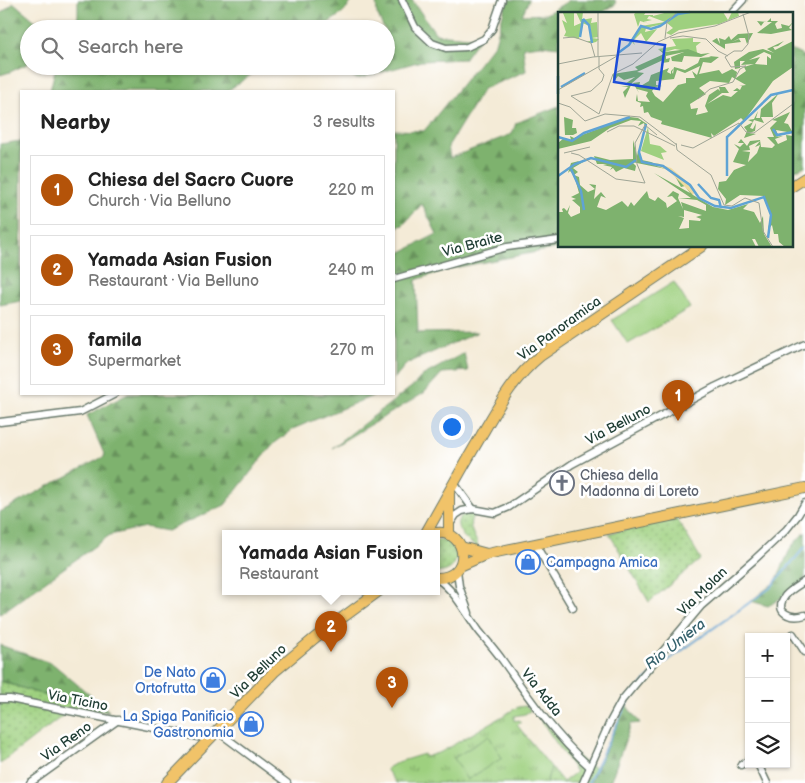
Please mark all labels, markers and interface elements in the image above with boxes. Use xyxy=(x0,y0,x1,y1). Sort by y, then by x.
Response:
inset map xyxy=(558,12,792,248)
search box xyxy=(20,20,395,75)
icon: search xyxy=(38,34,66,62)
text: Search here xyxy=(78,36,183,59)
text: Nearby xyxy=(40,110,110,135)
text: 3 results xyxy=(313,113,375,132)
text: Chiesa del Sacro Cuore xyxy=(88,169,294,192)
text: 1 xyxy=(54,181,60,200)
text: 220 m xyxy=(328,181,374,200)
text: Church · Via Belluno xyxy=(88,192,231,211)
street label: Via Braite xyxy=(440,228,504,261)
text: Yamada Asian Fusion xyxy=(88,249,272,272)
text: 2 xyxy=(52,261,62,280)
text: 240 m xyxy=(328,261,374,280)
text: Restaurant · Via Belluno xyxy=(88,272,259,291)
street label: Via Panoramica xyxy=(514,293,604,364)
text: famila xyxy=(88,329,142,352)
text: 3 xyxy=(52,341,62,360)
text: 270 m xyxy=(330,341,374,360)
text: Supermarket xyxy=(88,352,181,371)
pin: 1 xyxy=(662,380,694,421)
street label: Via Belluno xyxy=(583,400,654,449)
your location xyxy=(439,414,465,440)
place label: Chiesa della Madonna di Loreto xyxy=(580,467,699,500)
church icon: Chiesa della Madonna di Loreto xyxy=(549,470,575,496)
popup xyxy=(222,530,440,595)
text: Yamada Asian Fusion xyxy=(239,542,423,565)
shop icon: Campagna Amica xyxy=(515,549,541,575)
place label: Campagna Amica xyxy=(546,554,658,571)
street label: Via Molan xyxy=(674,563,731,619)
text: Restaurant xyxy=(239,565,319,584)
pin: 2 xyxy=(315,611,347,652)
water label: Rio Uniera xyxy=(641,615,710,674)
map controls xyxy=(745,633,790,768)
button: + xyxy=(745,633,790,678)
street label: Via Belluno xyxy=(227,640,290,702)
place label: De Nato Ortofrutta xyxy=(135,664,196,697)
street label: Via Adda xyxy=(518,665,566,720)
shop icon: De Nato Ortofrutta xyxy=(200,667,226,693)
pin: 3 xyxy=(376,667,408,708)
button: − xyxy=(745,678,790,723)
street label: Via Ticino xyxy=(46,686,109,715)
place label: La Spiga Panificio Gastronomia xyxy=(122,708,234,741)
shop icon: La Spiga Panificio Gastronomia xyxy=(238,711,264,737)
street label: Via Reno xyxy=(38,718,95,765)
button: layers xyxy=(745,723,790,768)

